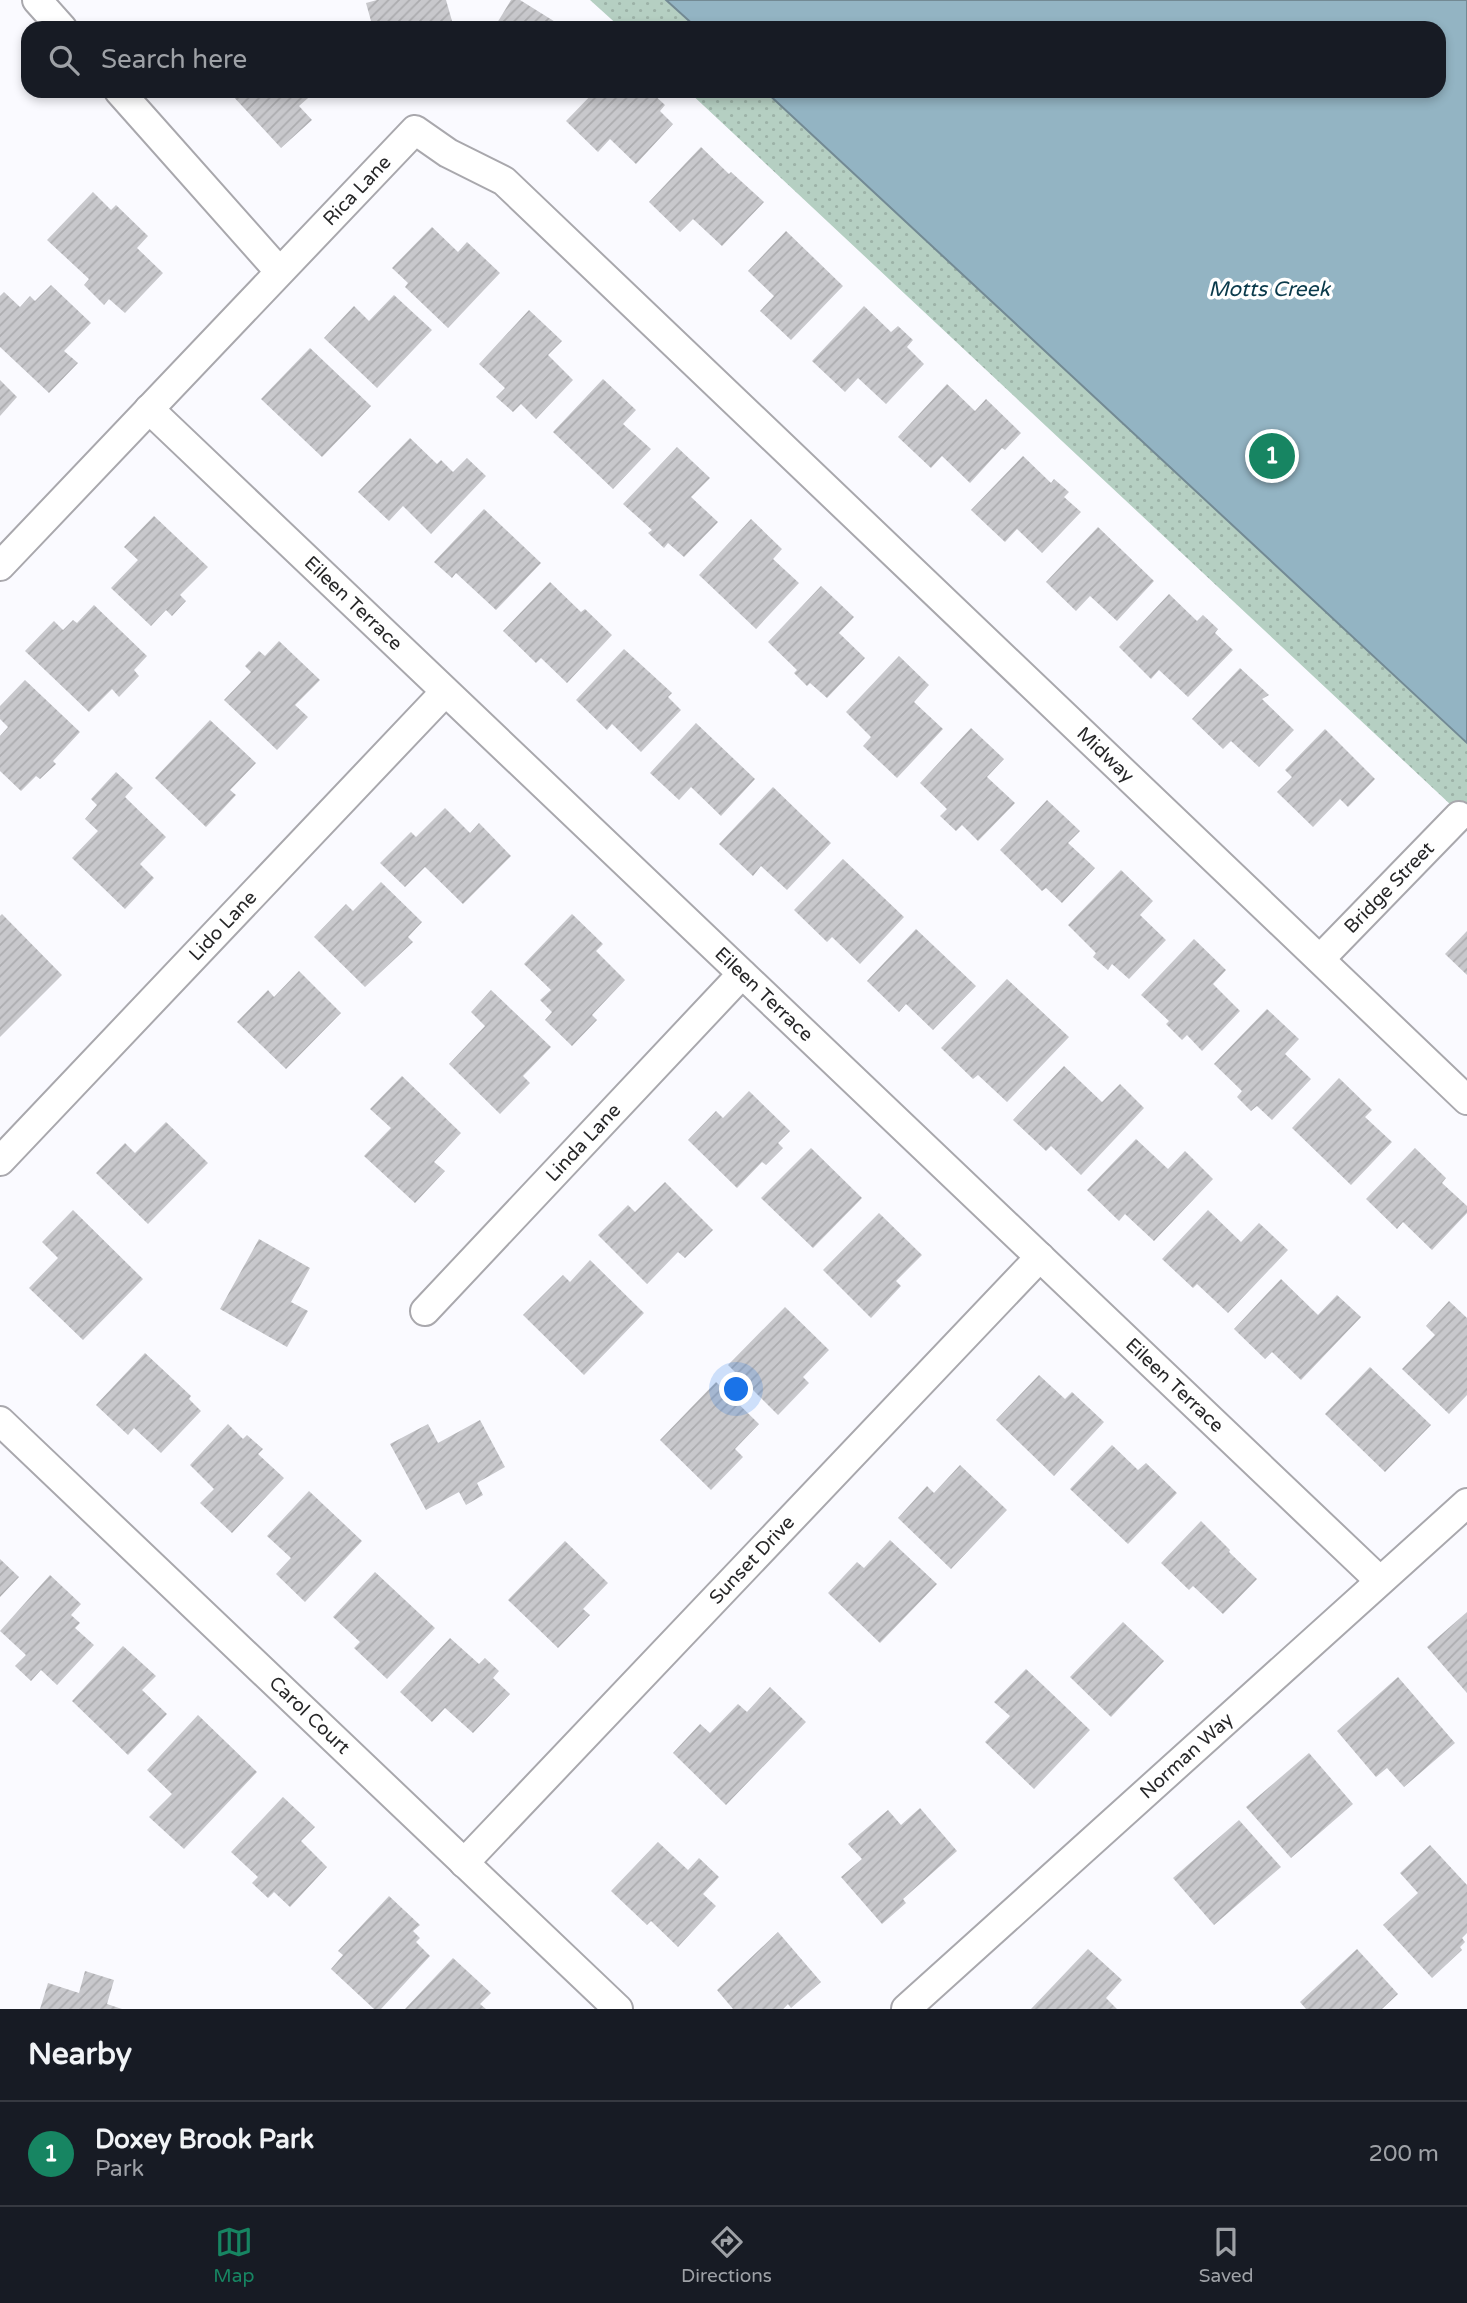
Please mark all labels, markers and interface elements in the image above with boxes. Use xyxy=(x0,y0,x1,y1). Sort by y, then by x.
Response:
search box xyxy=(21,21,1446,98)
icon: search xyxy=(45,41,83,79)
text: Search here xyxy=(101,44,247,75)
street label: Rica Lane xyxy=(319,151,395,230)
water label: Motts Creek xyxy=(1208,277,1331,302)
pin: 1 xyxy=(1249,430,1295,482)
street label: Eileen Terrace xyxy=(300,552,407,655)
street label: Midway xyxy=(1072,723,1138,787)
street label: Bridge Street xyxy=(1340,837,1439,938)
street label: Lido Lane xyxy=(185,886,261,966)
street label: Eileen Terrace xyxy=(710,943,817,1046)
street label: Linda Lane xyxy=(541,1099,625,1186)
street label: Eileen Terrace xyxy=(1121,1334,1228,1437)
your location xyxy=(719,1372,753,1406)
street label: Sunset Drive xyxy=(705,1511,799,1609)
street label: Carol Court xyxy=(265,1672,354,1759)
street label: Norman Way xyxy=(1136,1708,1238,1803)
text: Nearby xyxy=(28,2036,132,2073)
text: Doxey Brook Park xyxy=(95,2124,314,2155)
text: 1 xyxy=(44,2140,58,2168)
text: 200 m xyxy=(1369,2140,1439,2168)
text: Park xyxy=(95,2155,144,2183)
tab: Map xyxy=(213,2223,254,2287)
tab: Directions xyxy=(681,2223,772,2287)
tab: Saved xyxy=(1199,2223,1254,2287)

